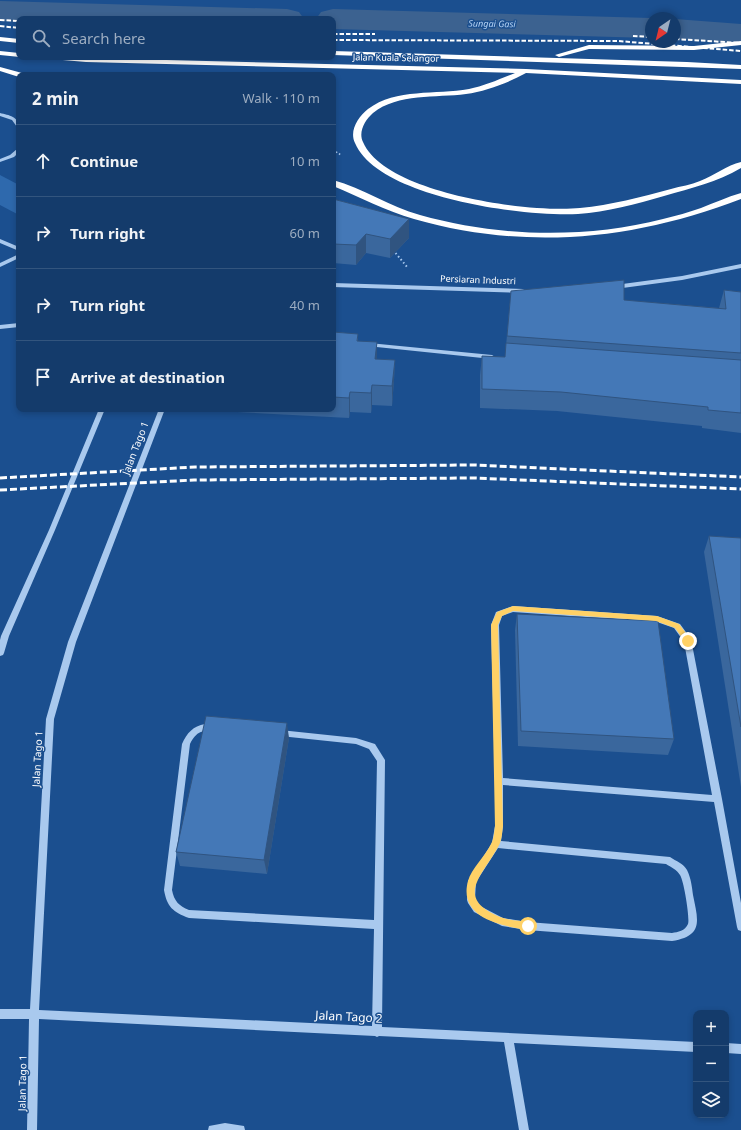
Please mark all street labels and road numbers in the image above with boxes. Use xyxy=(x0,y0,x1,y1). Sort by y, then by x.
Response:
street label: Jalan Kuala Selangor xyxy=(352,50,440,65)
street label: Persiaran Industri xyxy=(440,272,516,287)
street label: Jalan Tago 1 xyxy=(118,419,152,478)
street label: Jalan Tago 1 xyxy=(28,731,45,788)
street label: Jalan Tago 2 xyxy=(314,1006,383,1027)
street label: Jalan Tago 1 xyxy=(14,1055,29,1112)

